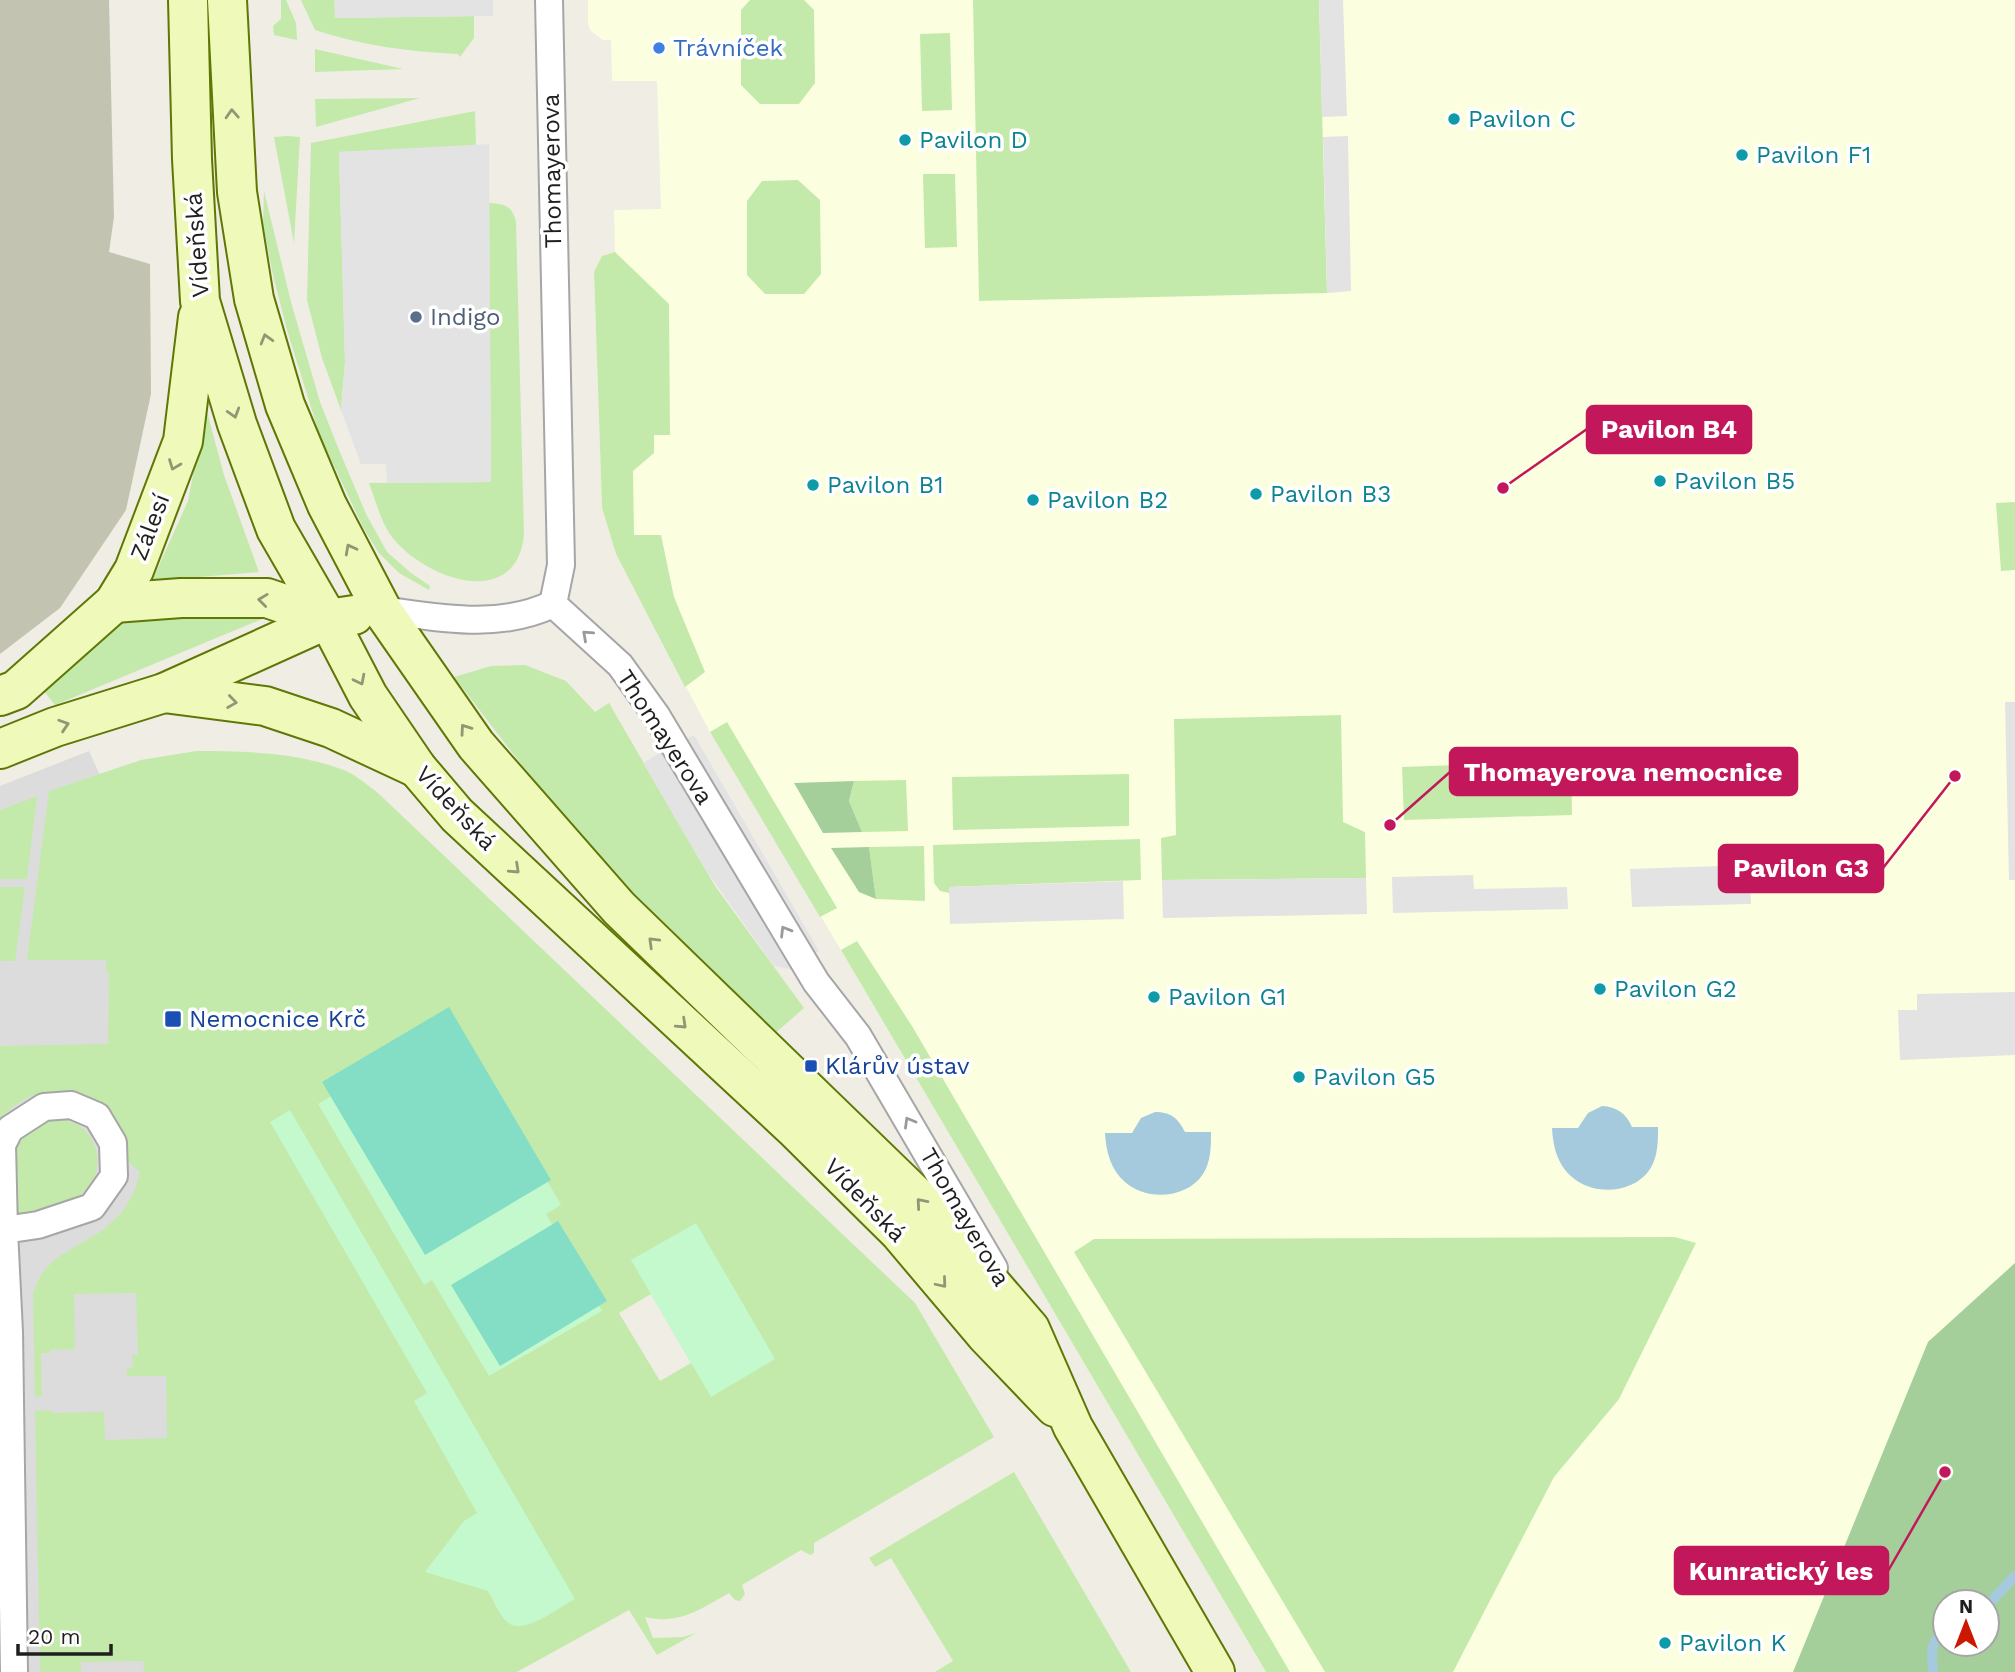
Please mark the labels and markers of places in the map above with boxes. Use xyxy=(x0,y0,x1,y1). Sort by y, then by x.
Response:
place label: Trávníček xyxy=(673,34,783,62)
marker: Trávníček xyxy=(651,40,667,56)
place label: Pavilon C xyxy=(1468,105,1576,133)
marker: Pavilon C xyxy=(1446,111,1462,127)
place label: Pavilon D xyxy=(919,126,1028,154)
marker: Pavilon D xyxy=(897,132,913,148)
place label: Pavilon F1 xyxy=(1756,141,1871,169)
marker: Pavilon F1 xyxy=(1734,147,1750,163)
place label: Indigo xyxy=(430,303,500,331)
marker: Indigo xyxy=(408,309,424,325)
callout: Pavilon B4 xyxy=(1587,406,1751,453)
place label: Pavilon B5 xyxy=(1674,467,1795,495)
place label: Pavilon B1 xyxy=(827,471,944,499)
marker: Pavilon B5 xyxy=(1652,473,1668,489)
marker: Pavilon B1 xyxy=(805,477,821,493)
place label: Pavilon B3 xyxy=(1270,480,1391,508)
place label: Pavilon B2 xyxy=(1047,486,1168,514)
marker: Pavilon B3 xyxy=(1248,486,1264,502)
marker: Pavilon B2 xyxy=(1025,492,1041,508)
callout: Thomayerova nemocnice xyxy=(1450,748,1797,795)
callout: Pavilon G3 xyxy=(1719,845,1883,892)
place label: Pavilon G2 xyxy=(1614,975,1737,1003)
marker: Pavilon G2 xyxy=(1592,981,1608,997)
place label: Pavilon G1 xyxy=(1168,983,1286,1011)
marker: Pavilon G1 xyxy=(1146,989,1162,1005)
place label: Nemocnice Krč xyxy=(189,1005,366,1033)
marker: Nemocnice Krč xyxy=(163,1009,183,1029)
place label: Klárův ústav xyxy=(825,1052,970,1080)
marker: Klárův ústav xyxy=(803,1058,819,1074)
place label: Pavilon G5 xyxy=(1313,1063,1436,1091)
marker: Pavilon G5 xyxy=(1291,1069,1307,1085)
callout: Kunratický les xyxy=(1675,1547,1888,1594)
place label: Pavilon K xyxy=(1679,1629,1786,1657)
marker: Pavilon K xyxy=(1657,1635,1673,1651)

